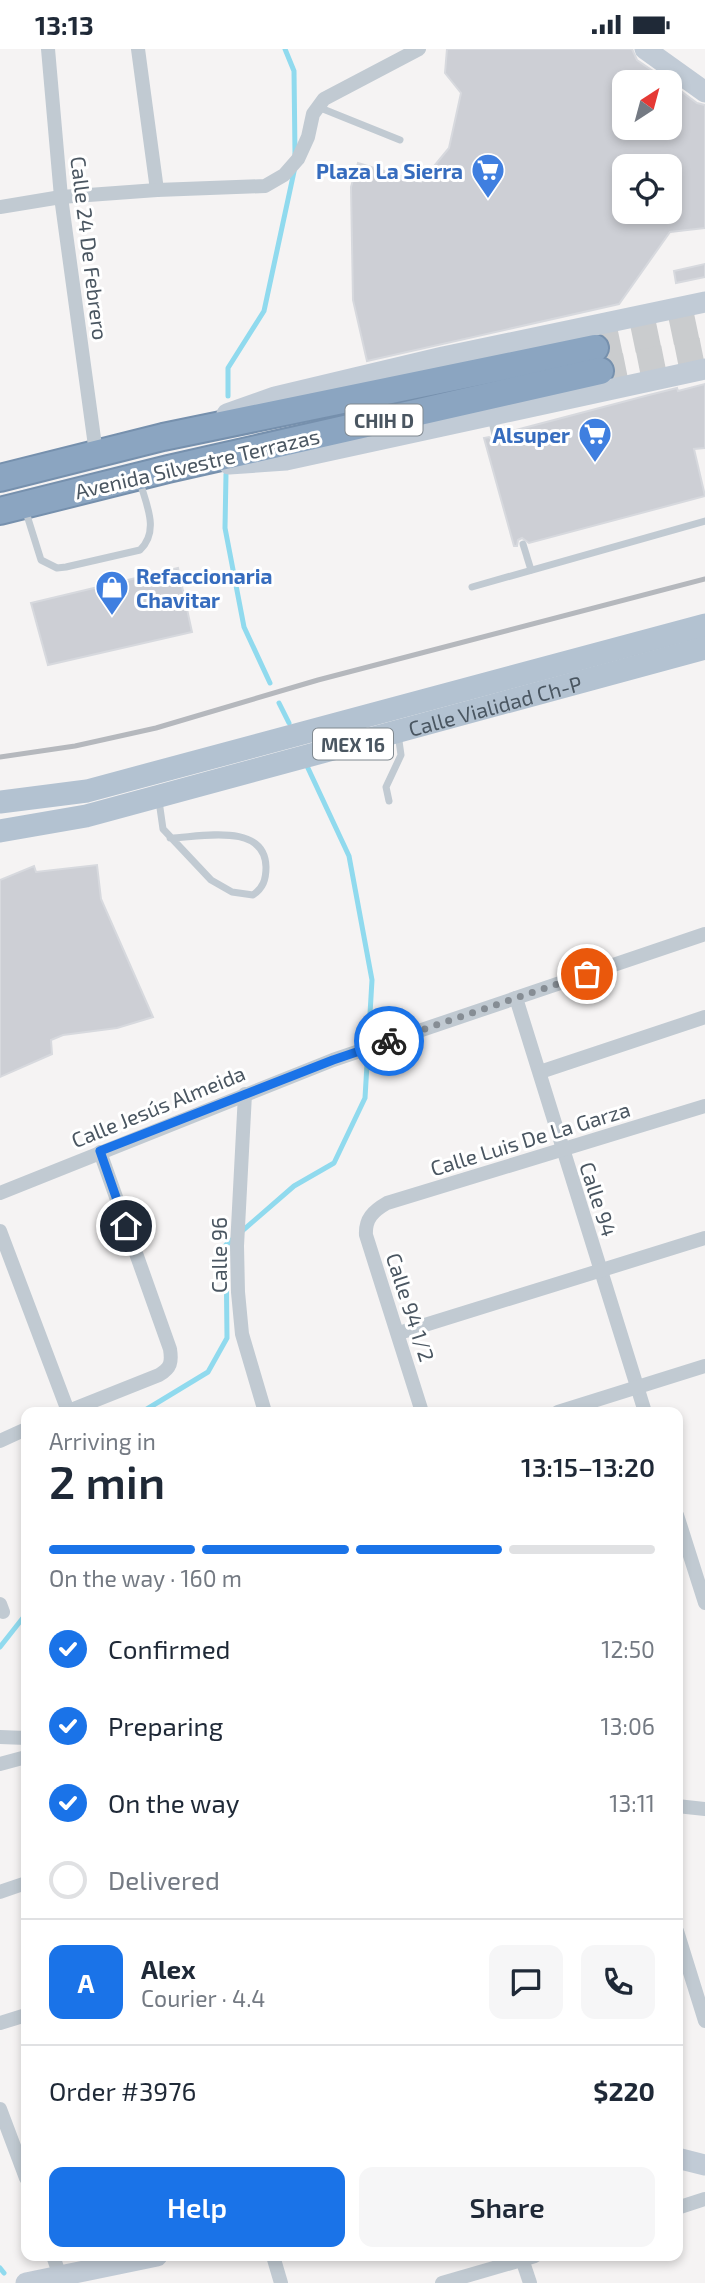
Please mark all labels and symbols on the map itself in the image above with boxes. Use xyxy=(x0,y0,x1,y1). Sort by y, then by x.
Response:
north arrow xyxy=(612,70,682,140)
supermarket icon: Plaza La Sierra xyxy=(469,151,507,200)
street label: Calle 24 De Febrero xyxy=(66,155,114,341)
place label: Plaza La Sierra xyxy=(316,158,463,183)
road number: CHIH D xyxy=(346,405,422,435)
supermarket icon: Alsuper xyxy=(576,415,614,464)
place label: Alsuper xyxy=(492,422,570,447)
street label: Avenida Silvestre Terrazas xyxy=(72,423,322,503)
place label: Refaccionaria Chavitar xyxy=(136,563,272,612)
shop icon: Refaccionaria Chavitar xyxy=(93,568,131,617)
street label: Calle Vialidad Ch-P xyxy=(405,670,584,741)
road number: MEX 16 xyxy=(313,729,393,759)
pin xyxy=(557,944,617,1004)
courier xyxy=(354,1006,424,1076)
street label: Calle Jesús Almeida xyxy=(67,1060,249,1152)
street label: Calle Luis De La Garza xyxy=(427,1096,633,1180)
street label: Calle 94 xyxy=(575,1159,623,1239)
pin xyxy=(96,1196,156,1256)
street label: Calle 96 xyxy=(206,1217,231,1293)
street label: Calle 94 1/2 xyxy=(382,1250,440,1364)

